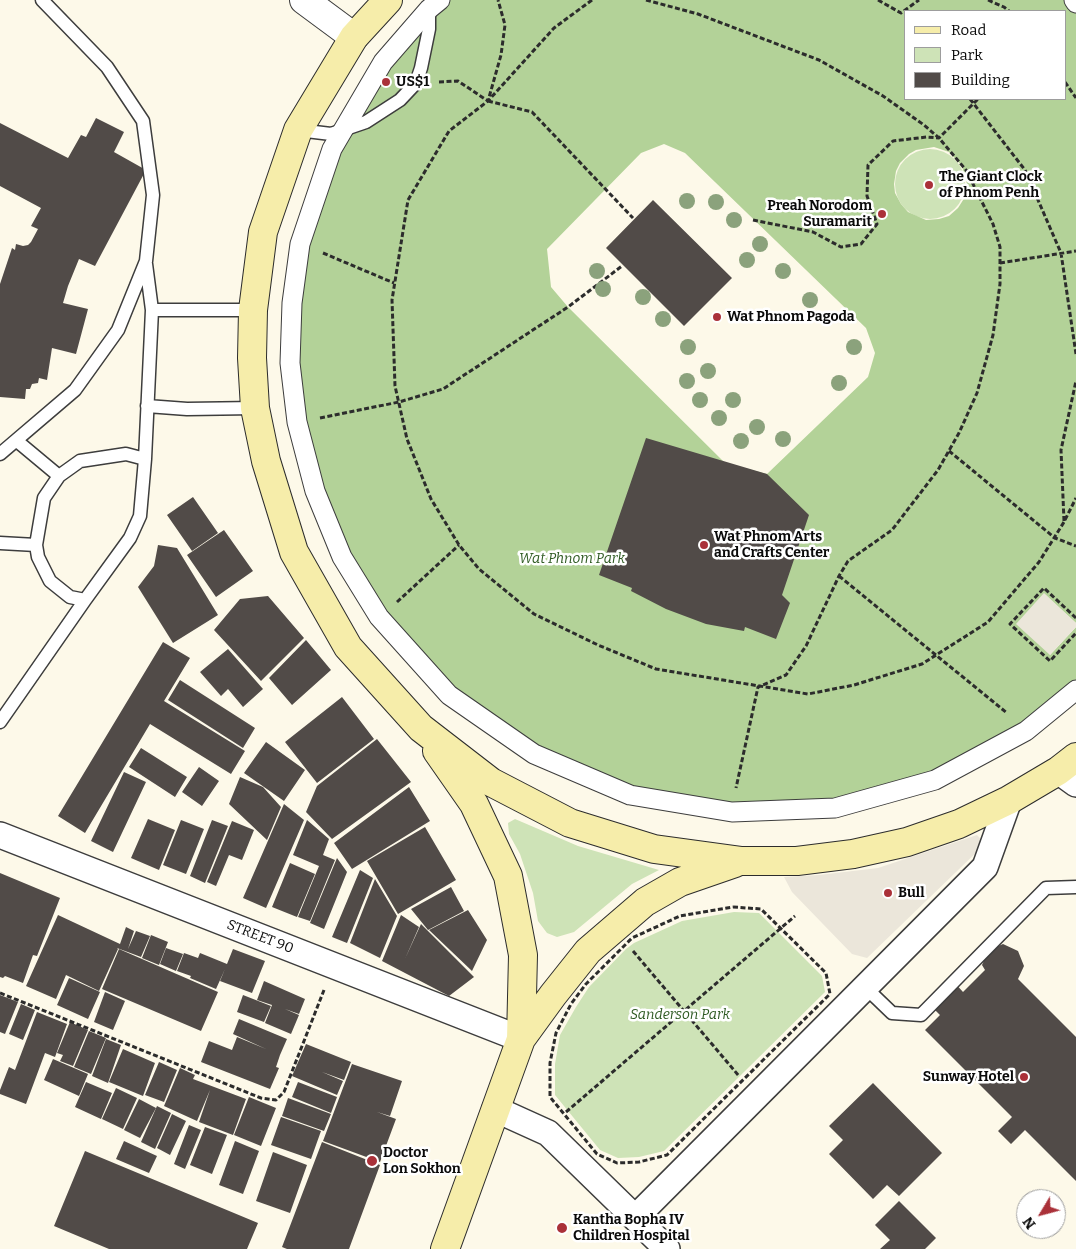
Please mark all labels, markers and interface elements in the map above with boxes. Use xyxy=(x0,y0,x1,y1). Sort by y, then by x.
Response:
legend xyxy=(904,10,1066,100)
text: Road xyxy=(951,21,986,39)
text: Park xyxy=(951,46,983,64)
text: Building xyxy=(951,71,1010,89)
place label: US$1 xyxy=(396,74,429,90)
marker: US$1 xyxy=(380,76,392,88)
place label: The Giant Clock of Phnom Penh xyxy=(939,169,1042,202)
marker: The Giant Clock of Phnom Penh xyxy=(923,179,935,191)
place label: Preah Norodom Suramarit xyxy=(767,198,872,230)
marker: Preah Norodom Suramarit xyxy=(876,208,888,220)
place label: Wat Phnom Pagoda xyxy=(727,309,855,325)
marker: Wat Phnom Pagoda xyxy=(711,311,723,323)
place label: Wat Phnom Arts and Crafts Center xyxy=(714,529,829,562)
marker: Wat Phnom Arts and Crafts Center xyxy=(698,539,710,551)
park label: Wat Phnom Park xyxy=(519,551,625,567)
place label: Bull xyxy=(898,885,924,901)
marker: Bull xyxy=(882,887,894,899)
street label: STREET 90 xyxy=(224,917,296,957)
park label: Sanderson Park xyxy=(630,1007,730,1023)
place label: Sunway Hotel xyxy=(923,1069,1014,1085)
marker: Sunway Hotel xyxy=(1018,1071,1030,1083)
place label: Doctor Lon Sokhon xyxy=(383,1145,461,1178)
marker: Doctor Lon Sokhon xyxy=(365,1154,379,1168)
north arrow xyxy=(1016,1189,1066,1239)
place label: Kantha Bopha IV Children Hospital xyxy=(573,1212,690,1244)
text: N xyxy=(1019,1213,1039,1232)
marker: Kantha Bopha IV Children Hospital xyxy=(555,1221,569,1235)

